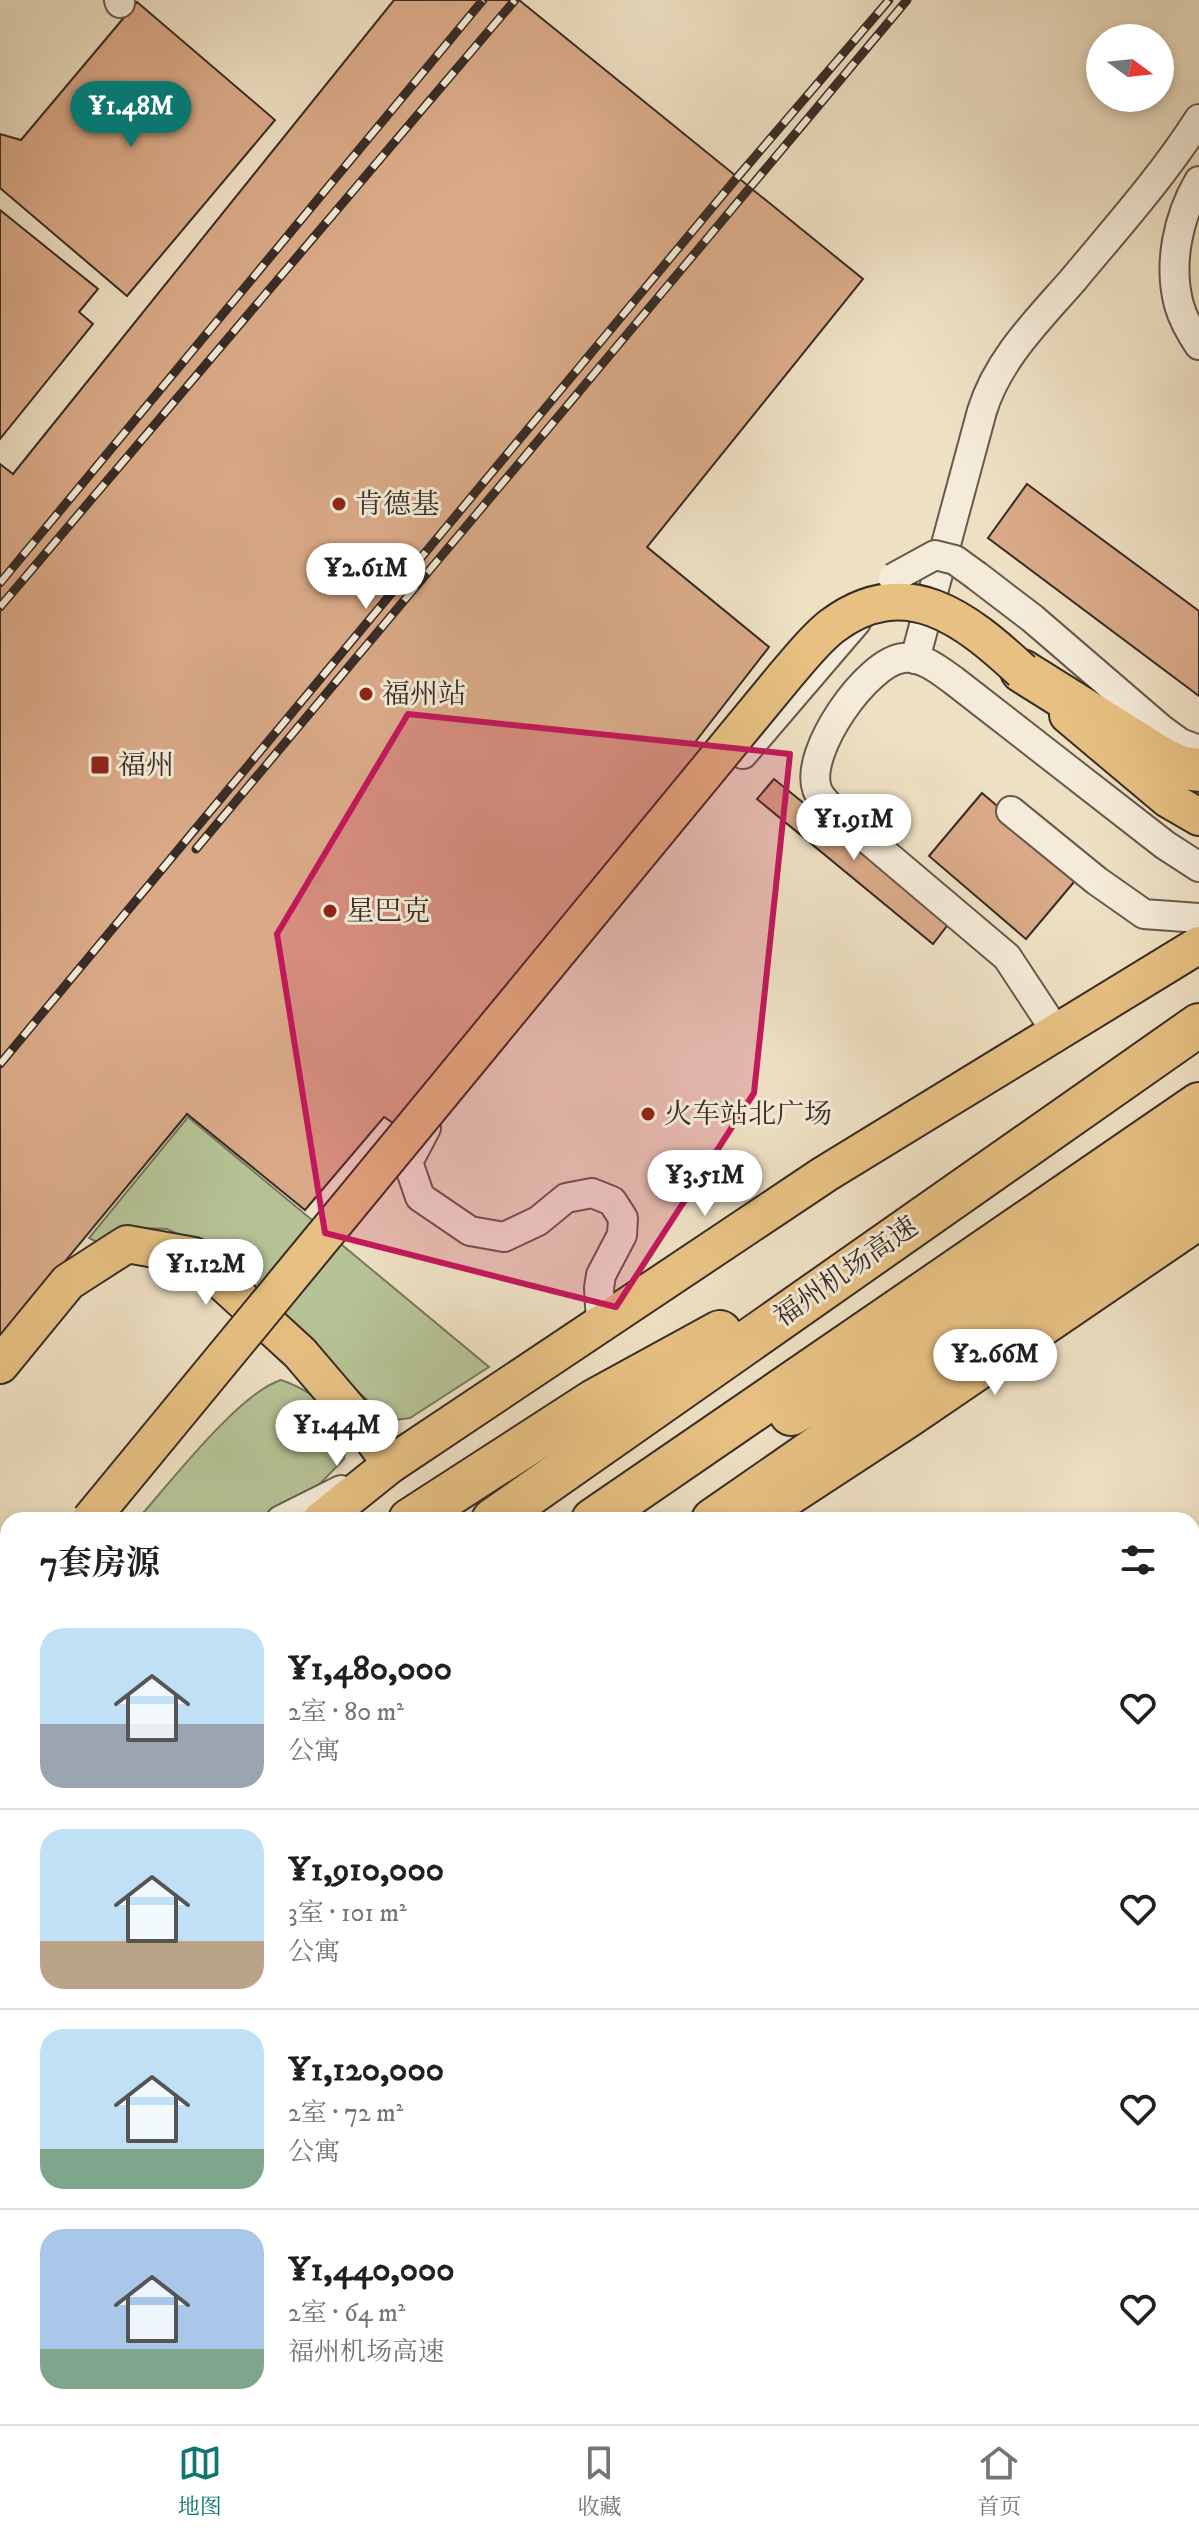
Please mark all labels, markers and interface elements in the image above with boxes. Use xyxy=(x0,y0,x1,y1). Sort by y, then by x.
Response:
north arrow xyxy=(1086,24,1174,112)
map controls xyxy=(1086,24,1174,112)
pin: ¥1.48M xyxy=(66,81,196,149)
text: ¥1.48M xyxy=(88,90,174,123)
place label: 肯德基 xyxy=(355,487,439,522)
marker: 肯德基 xyxy=(330,495,348,513)
pin: ¥2.61M xyxy=(301,543,431,611)
text: ¥2.61M xyxy=(324,552,408,585)
place label: 福州站 xyxy=(382,677,466,712)
marker: 福州站 xyxy=(357,685,375,703)
place label: 福州 xyxy=(118,748,174,783)
marker: 福州 xyxy=(89,754,111,776)
pin: ¥1.91M xyxy=(789,794,919,862)
text: ¥1.91M xyxy=(814,803,894,836)
place label: 星巴克 xyxy=(346,894,430,929)
marker: 星巴克 xyxy=(321,902,339,920)
place label: 火车站北广场 xyxy=(664,1097,832,1132)
marker: 火车站北广场 xyxy=(639,1105,657,1123)
pin: ¥3.51M xyxy=(640,1150,770,1218)
text: ¥3.51M xyxy=(665,1159,745,1192)
street label: 福州机场高速 xyxy=(767,1209,925,1335)
pin: ¥1.12M xyxy=(141,1239,271,1307)
text: ¥1.12M xyxy=(166,1248,246,1281)
pin: ¥2.66M xyxy=(930,1329,1060,1397)
text: ¥2.66M xyxy=(951,1338,1039,1371)
pin: ¥1.44M xyxy=(272,1400,402,1468)
text: ¥1.44M xyxy=(293,1409,381,1442)
icon: filters xyxy=(1116,1538,1160,1582)
text: 7套房源 xyxy=(40,1543,160,1585)
text: ¥1,480,000 xyxy=(288,1648,452,1690)
icon: home xyxy=(104,1660,200,1756)
icon: heart xyxy=(1116,1686,1160,1730)
text: 2室 · 80 m² xyxy=(288,1696,404,1729)
text: 公寓 xyxy=(288,1735,340,1768)
text: ¥1,910,000 xyxy=(288,1849,444,1891)
icon: home xyxy=(104,1861,200,1957)
icon: heart xyxy=(1116,1887,1160,1931)
text: 3室 · 101 m² xyxy=(288,1897,407,1930)
text: 公寓 xyxy=(288,1936,340,1969)
text: ¥1,120,000 xyxy=(288,2049,444,2091)
icon: home xyxy=(104,2061,200,2157)
icon: heart xyxy=(1116,2087,1160,2131)
text: 2室 · 72 m² xyxy=(288,2097,403,2130)
text: 公寓 xyxy=(288,2136,340,2169)
text: ¥1,440,000 xyxy=(288,2249,455,2291)
icon: home xyxy=(104,2261,200,2357)
icon: heart xyxy=(1116,2287,1160,2331)
text: 2室 · 64 m² xyxy=(288,2297,405,2330)
text: 福州机场高速 xyxy=(288,2336,444,2369)
tab: 地图 xyxy=(178,2441,222,2521)
tab: 收藏 xyxy=(577,2441,621,2521)
tab: 首页 xyxy=(977,2441,1021,2521)

